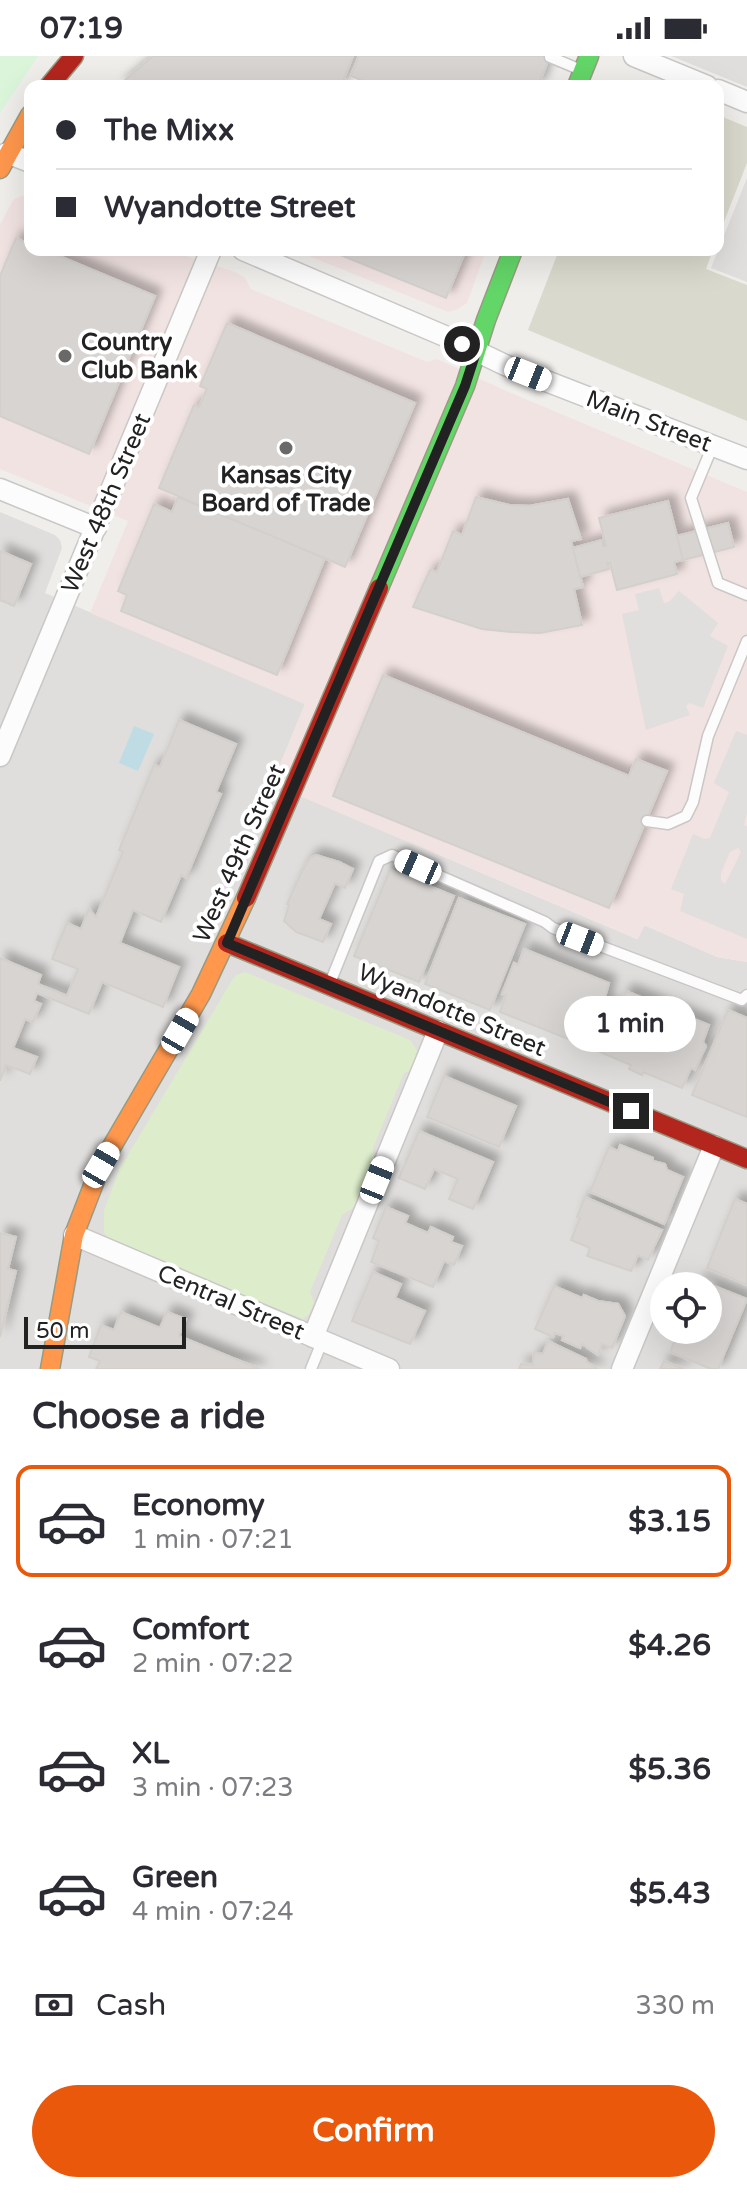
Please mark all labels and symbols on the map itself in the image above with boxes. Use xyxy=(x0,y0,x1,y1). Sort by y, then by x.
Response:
route start xyxy=(444,326,480,362)
place label: Country Club Bank xyxy=(81,328,197,385)
marker: Country Club Bank xyxy=(56,347,74,365)
car xyxy=(501,354,555,394)
street label: Main Street xyxy=(582,384,716,459)
street label: West 48th Street xyxy=(56,409,157,597)
marker: Kansas City Board of Trade xyxy=(277,439,295,457)
place label: Kansas City Board of Trade xyxy=(201,461,371,518)
street label: West 49th Street xyxy=(187,759,292,947)
car xyxy=(391,846,445,888)
car xyxy=(553,919,607,959)
street label: Wyandotte Street xyxy=(354,958,550,1063)
callout: 1 min xyxy=(565,995,697,1051)
car xyxy=(158,1004,202,1058)
route end xyxy=(613,1093,649,1129)
car xyxy=(79,1138,123,1192)
car xyxy=(357,1153,397,1207)
street label: Central Street xyxy=(153,1258,309,1346)
scale bar xyxy=(24,1313,186,1349)

